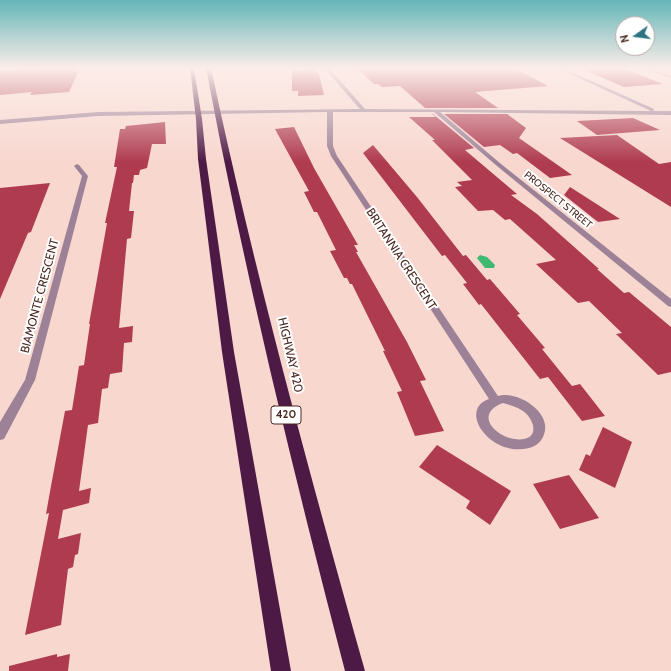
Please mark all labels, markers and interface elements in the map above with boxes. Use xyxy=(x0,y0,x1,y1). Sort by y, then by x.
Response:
north arrow xyxy=(615,16,655,56)
text: N xyxy=(617,33,632,44)
street label: PROSPECT STREET xyxy=(522,169,594,231)
street label: BRITANNIA CRESCENT xyxy=(363,206,439,312)
street label: BIAMONTE CRESCENT xyxy=(18,237,62,355)
street label: HIGHWAY 420 xyxy=(274,316,306,394)
road number: 420 xyxy=(271,406,301,424)

